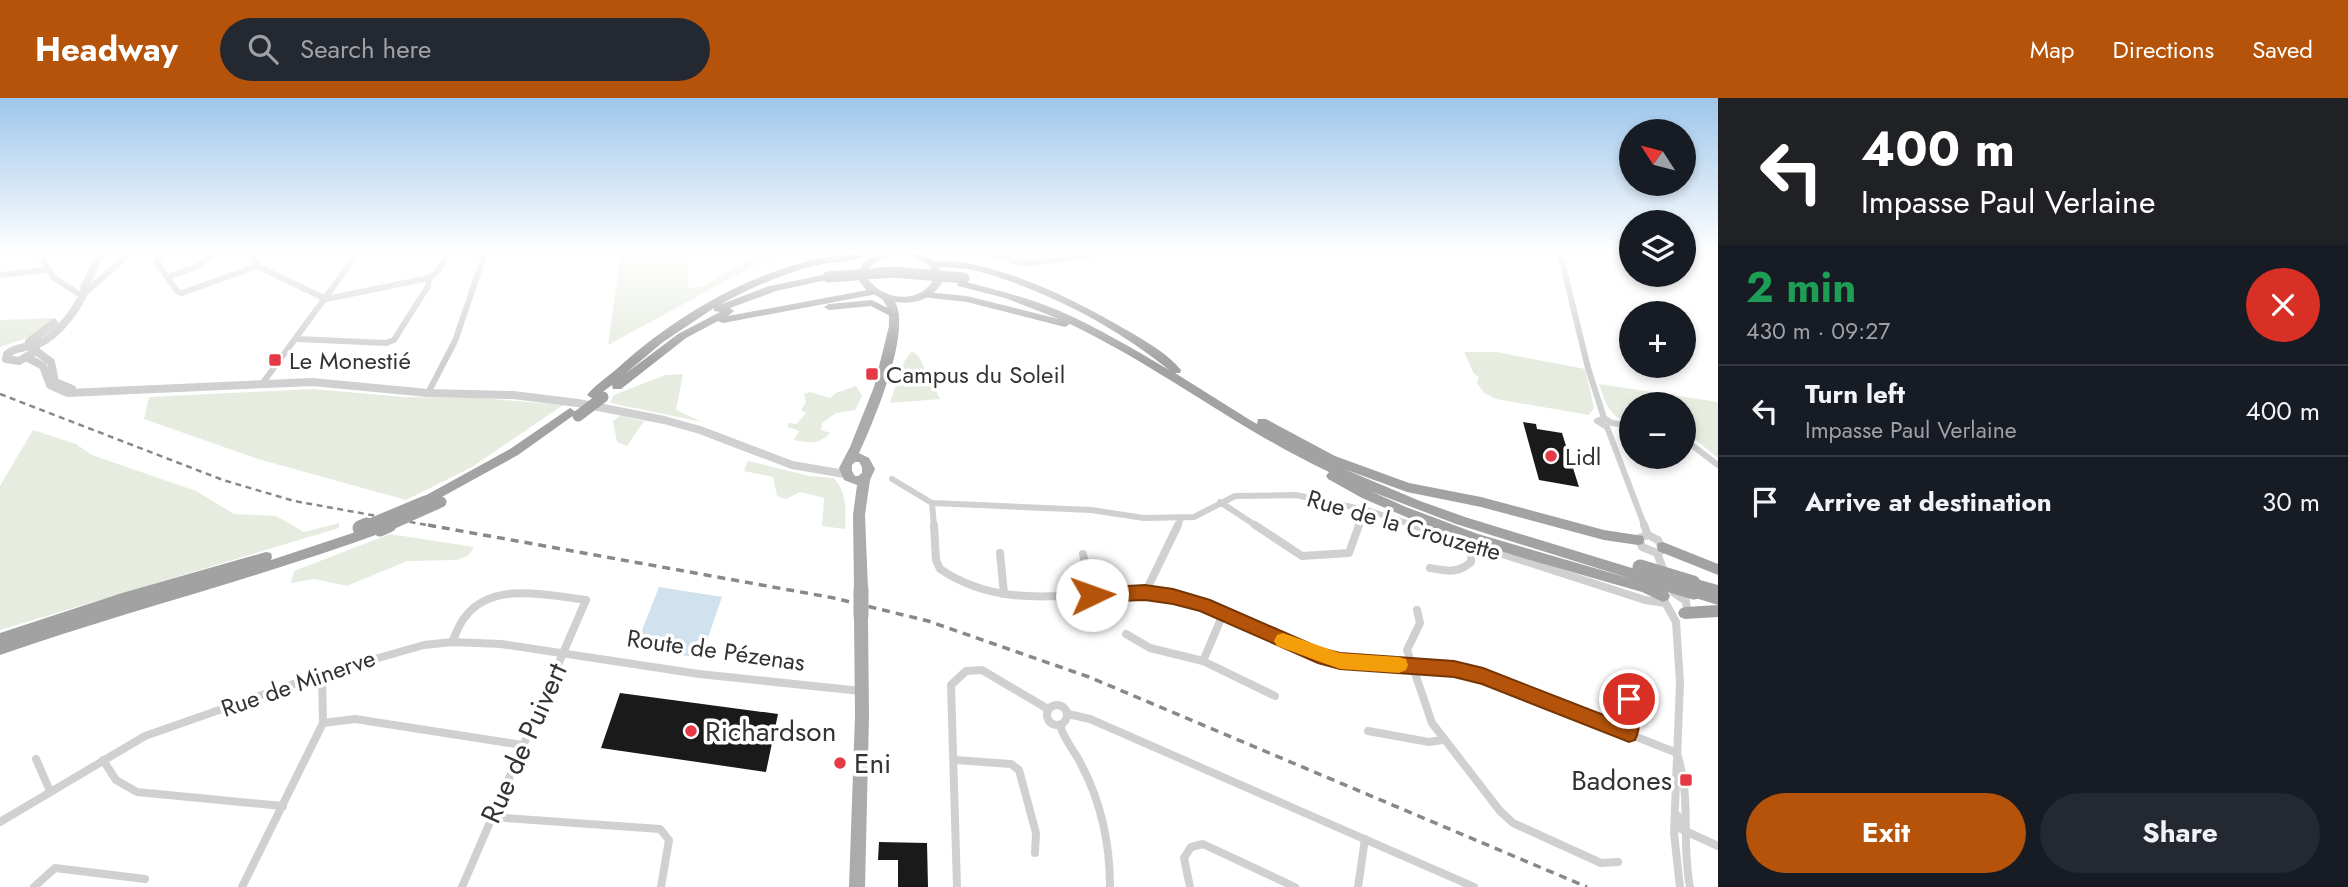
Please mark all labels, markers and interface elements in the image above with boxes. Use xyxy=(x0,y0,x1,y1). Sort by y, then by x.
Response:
search box xyxy=(220,18,710,81)
text: Headway xyxy=(35,26,178,73)
icon: search xyxy=(244,30,282,68)
text: Search here xyxy=(300,30,431,68)
text: Map xyxy=(2030,32,2075,67)
text: Directions xyxy=(2113,32,2214,67)
text: Saved xyxy=(2252,32,2313,67)
text: 400 m xyxy=(1861,114,2015,184)
north arrow xyxy=(1619,119,1696,196)
map controls xyxy=(1619,119,1696,469)
icon: left xyxy=(1746,126,1837,217)
text: Impasse Paul Verlaine xyxy=(1861,179,2155,225)
button: layers xyxy=(1619,210,1696,287)
text: 2 min xyxy=(1746,257,1856,318)
button: close xyxy=(2246,268,2320,342)
button: + xyxy=(1619,301,1696,378)
text: 430 m · 09:27 xyxy=(1746,314,1890,348)
place label: Le Monestié xyxy=(289,343,411,378)
marker: Le Monestié xyxy=(267,352,283,368)
place label: Campus du Soleil xyxy=(886,357,1065,392)
marker: Campus du Soleil xyxy=(864,366,880,382)
text: Turn left xyxy=(1805,375,1905,413)
button: − xyxy=(1619,392,1696,469)
icon: left xyxy=(1746,392,1784,430)
text: 400 m xyxy=(2246,392,2320,430)
text: Impasse Paul Verlaine xyxy=(1805,413,2017,447)
place label: Lidl xyxy=(1565,439,1601,474)
marker: Lidl xyxy=(1543,448,1559,464)
street label: Rue de la Crouzette xyxy=(1303,481,1505,569)
icon: arrive xyxy=(1746,483,1784,521)
text: Arrive at destination xyxy=(1805,483,2052,521)
text: 30 m xyxy=(2262,483,2320,521)
position arrow xyxy=(1055,558,1129,632)
street label: Route de Pézenas xyxy=(625,620,807,680)
street label: Rue de Minerve xyxy=(216,640,380,726)
street label: Rue de Puivert xyxy=(470,656,578,830)
pin xyxy=(1599,669,1659,729)
icon: arrive xyxy=(1610,680,1648,718)
place label: Richardson xyxy=(705,711,836,752)
marker: Richardson xyxy=(683,723,699,739)
place label: Eni xyxy=(854,743,891,784)
marker: Eni xyxy=(832,755,848,771)
place label: Badones xyxy=(1571,760,1672,801)
marker: Badones xyxy=(1678,772,1694,788)
button: Exit xyxy=(1746,793,2026,873)
button: Share xyxy=(2040,793,2320,873)

